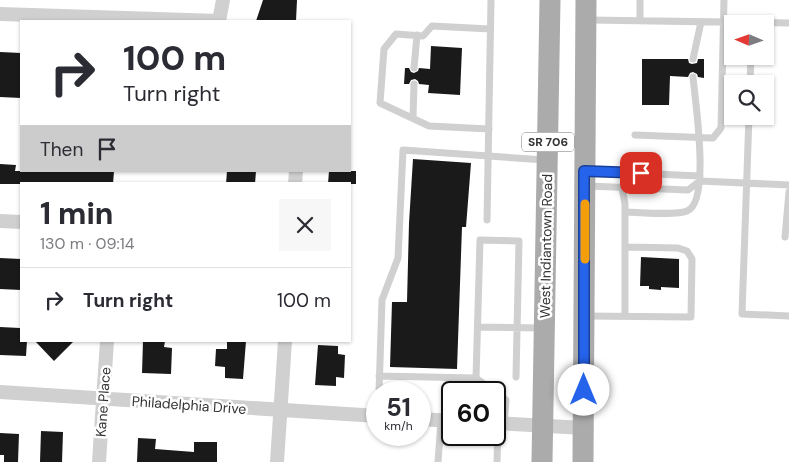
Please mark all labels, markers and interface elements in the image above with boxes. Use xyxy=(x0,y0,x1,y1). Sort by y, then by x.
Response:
north arrow xyxy=(724,15,774,65)
map controls xyxy=(724,15,774,125)
text: 100 m xyxy=(123,35,226,81)
icon: right xyxy=(40,40,105,105)
button: search xyxy=(724,75,774,125)
text: Turn right xyxy=(123,79,220,108)
road number: SR 706 xyxy=(522,132,574,152)
icon: arrive xyxy=(93,135,121,163)
text: Then xyxy=(40,137,83,162)
pin xyxy=(620,152,662,194)
icon: arrive xyxy=(627,159,655,187)
street label: West Indiantown Road xyxy=(536,174,556,318)
text: 1 min xyxy=(40,194,113,233)
button: close xyxy=(279,199,331,251)
text: 130 m · 09:14 xyxy=(40,233,135,254)
icon: right xyxy=(40,286,68,314)
text: Turn right xyxy=(83,288,173,313)
text: 100 m xyxy=(277,288,331,313)
position arrow xyxy=(557,363,609,415)
street label: Kane Place xyxy=(92,366,114,438)
speed limit sign: 60 xyxy=(441,381,506,446)
text: 51 xyxy=(386,391,411,424)
street label: Philadelphia Drive xyxy=(131,392,247,418)
text: km/h xyxy=(384,418,413,434)

